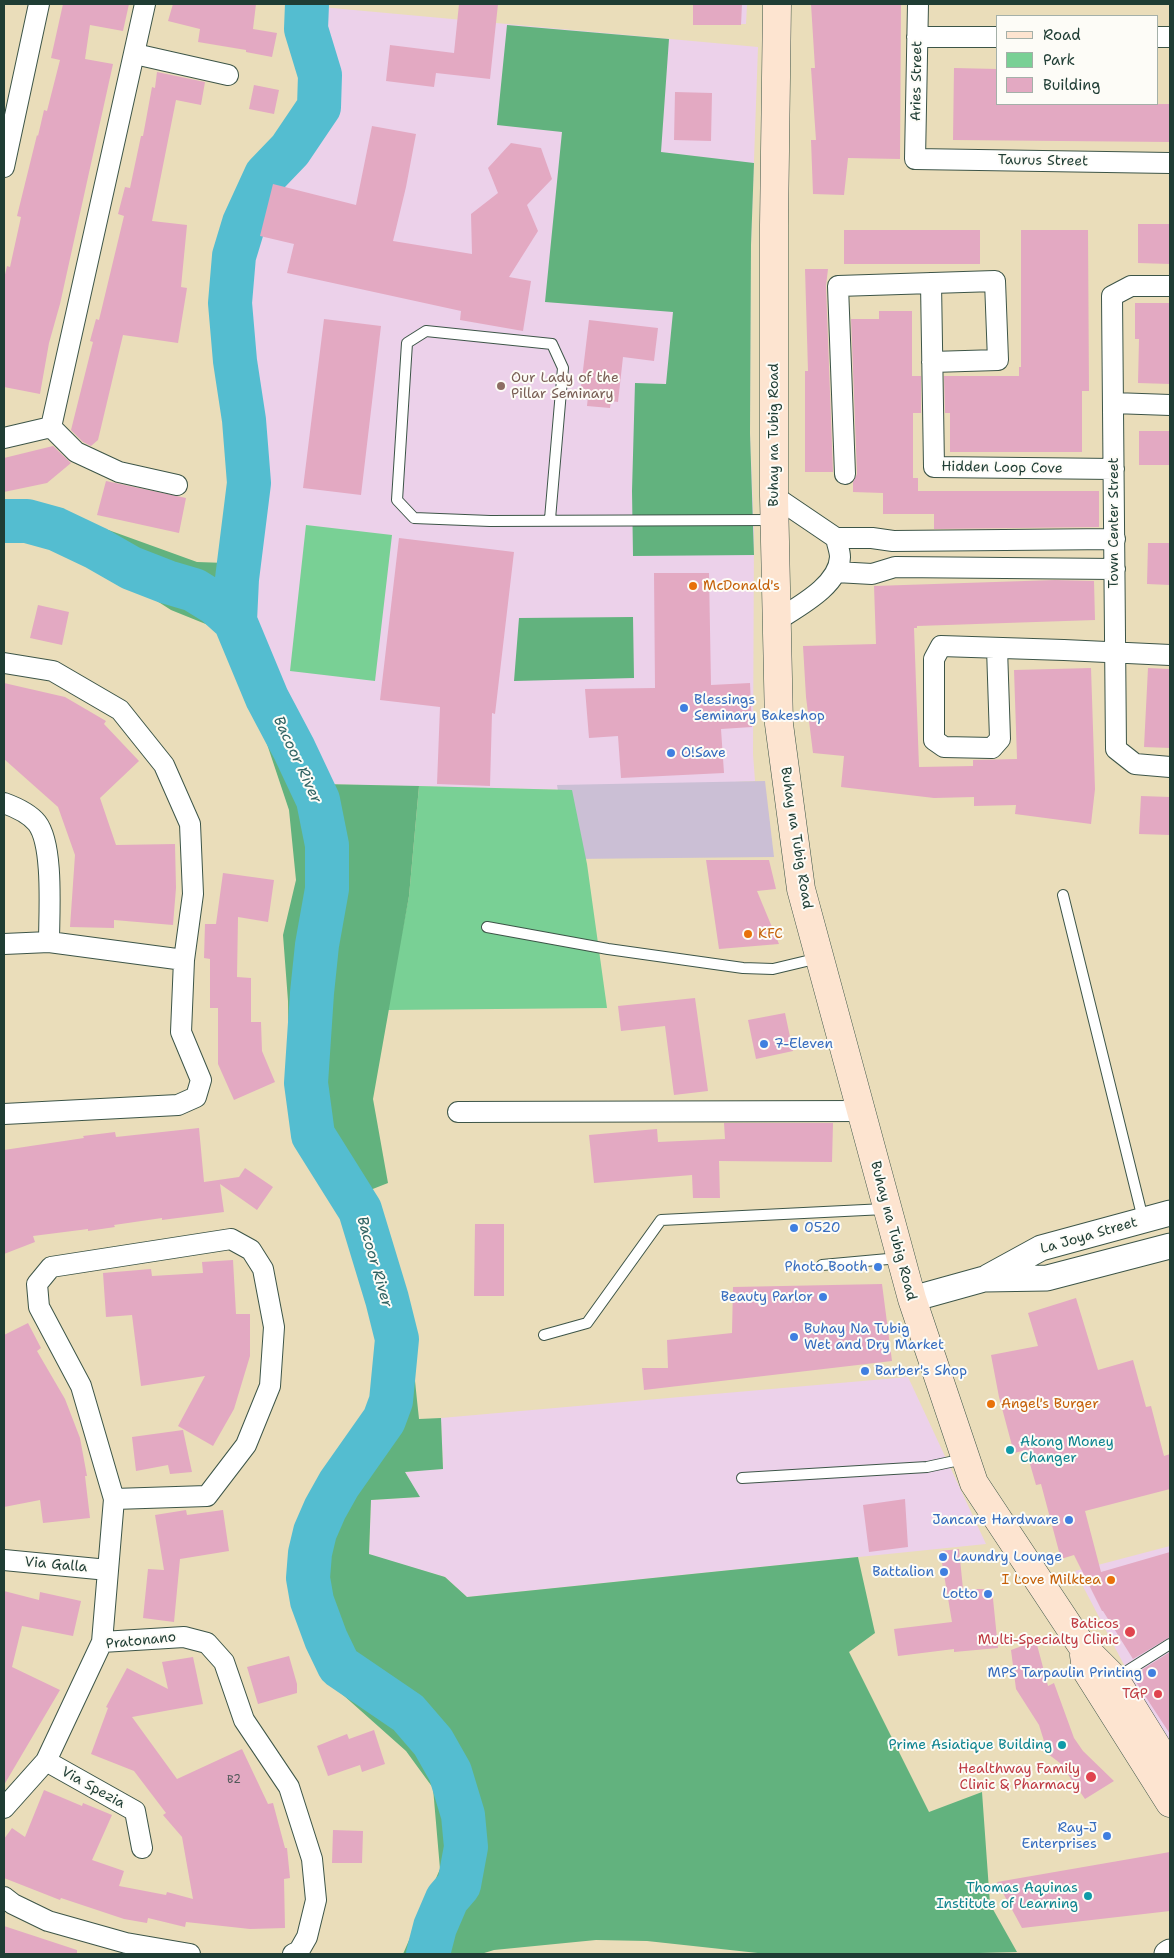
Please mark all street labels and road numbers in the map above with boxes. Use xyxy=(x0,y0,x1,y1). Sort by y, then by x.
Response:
street label: Aries Street xyxy=(908,41,926,121)
street label: Taurus Street xyxy=(998,152,1088,170)
street label: Buhay na Tubig Road xyxy=(766,363,782,507)
street label: Town Center Street xyxy=(1106,457,1122,589)
street label: Hidden Loop Cove xyxy=(941,459,1063,477)
street label: Buhay na Tubig Road xyxy=(776,766,816,910)
street label: Buhay na Tubig Road xyxy=(866,1159,920,1303)
street label: La Joya Street xyxy=(1039,1214,1139,1258)
street label: Via Galla xyxy=(24,1554,88,1576)
street label: Pratonano xyxy=(105,1629,177,1653)
street label: Via Spezia xyxy=(58,1764,128,1812)

